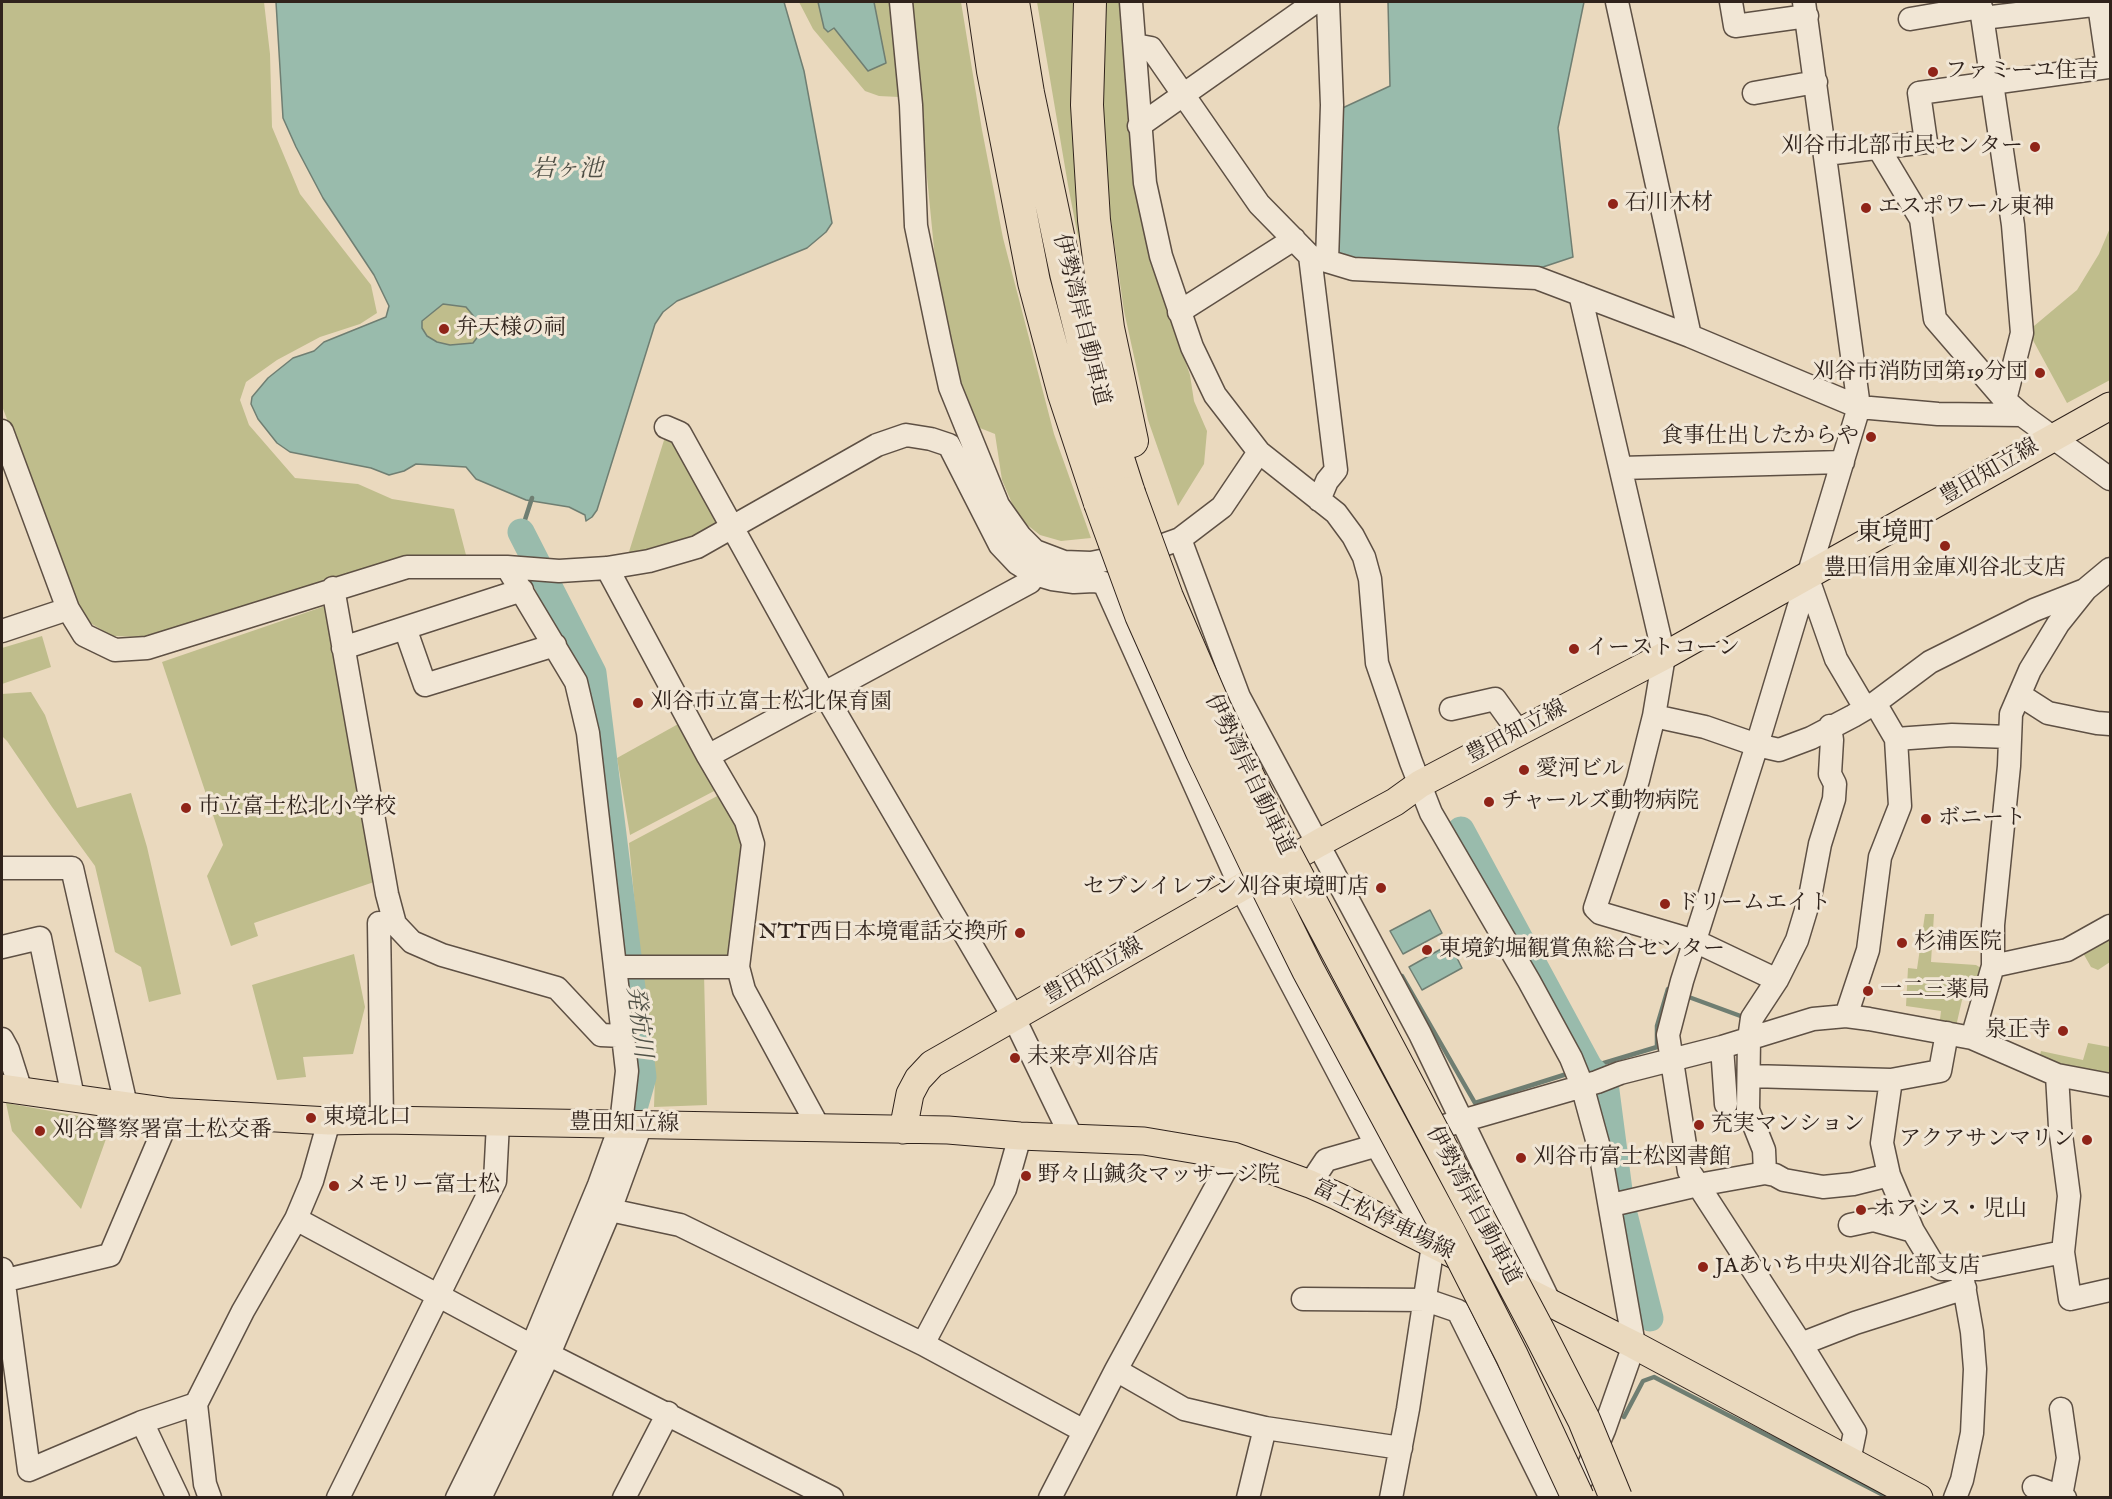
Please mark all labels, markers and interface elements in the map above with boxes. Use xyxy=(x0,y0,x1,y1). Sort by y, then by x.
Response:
place label: ファミーユ住吉 xyxy=(1945,59,2099,85)
marker: ファミーユ住吉 xyxy=(1926,65,1940,79)
place label: 刈谷市北部市民センター xyxy=(1781,134,2023,160)
marker: 刈谷市北部市民センター xyxy=(2028,140,2042,154)
water label: 岩ヶ池 xyxy=(531,157,603,185)
place label: 石川木材 xyxy=(1625,191,1713,217)
place label: エスポワール東神 xyxy=(1878,195,2054,221)
marker: 石川木材 xyxy=(1606,197,1620,211)
marker: エスポワール東神 xyxy=(1859,201,1873,215)
street label: 伊勢湾岸自動車道 xyxy=(1046,231,1114,409)
place label: 弁天様の祠 xyxy=(456,316,566,342)
marker: 弁天様の祠 xyxy=(437,322,451,336)
place label: 刈谷市消防団第19分団 xyxy=(1812,360,2028,386)
marker: 刈谷市消防団第19分団 xyxy=(2033,366,2047,380)
place label: 食事仕出したからや xyxy=(1661,424,1859,450)
marker: 食事仕出したからや xyxy=(1864,430,1878,444)
street label: 豊田知立線 xyxy=(1936,434,2044,512)
district label: 東境町 xyxy=(1856,519,1934,551)
marker: 豊田信用金庫刈谷北支店 xyxy=(1938,539,1952,553)
place label: 豊田信用金庫刈谷北支店 xyxy=(1824,556,2066,582)
place label: イーストコーン xyxy=(1586,636,1740,662)
marker: イーストコーン xyxy=(1567,642,1581,656)
place label: 刈谷市立富士松北保育園 xyxy=(650,690,892,716)
street label: 伊勢湾岸自動車道 xyxy=(1198,690,1298,860)
marker: 刈谷市立富士松北保育園 xyxy=(631,696,645,710)
street label: 豊田知立線 xyxy=(1462,696,1572,770)
place label: 愛河ビル xyxy=(1536,757,1624,783)
marker: 愛河ビル xyxy=(1517,763,1531,777)
place label: チャールズ動物病院 xyxy=(1501,789,1699,815)
place label: 市立富士松北小学校 xyxy=(198,795,396,821)
marker: チャールズ動物病院 xyxy=(1482,795,1496,809)
marker: 市立富士松北小学校 xyxy=(179,801,193,815)
place label: ボニート xyxy=(1938,806,2026,832)
marker: ボニート xyxy=(1919,812,1933,826)
place label: セブンイレブン刈谷東境町店 xyxy=(1083,875,1369,901)
marker: セブンイレブン刈谷東境町店 xyxy=(1374,881,1388,895)
place label: ドリームエイト xyxy=(1677,891,1831,917)
marker: ドリームエイト xyxy=(1658,897,1672,911)
place label: NTT西日本境電話交換所 xyxy=(759,920,1008,946)
marker: NTT西日本境電話交換所 xyxy=(1013,926,1027,940)
place label: 杉浦医院 xyxy=(1914,930,2002,956)
street label: 豊田知立線 xyxy=(1040,933,1148,1011)
marker: 杉浦医院 xyxy=(1895,936,1909,950)
place label: 東境釣堀観賞魚総合センター xyxy=(1439,937,1725,963)
marker: 東境釣堀観賞魚総合センター xyxy=(1420,943,1434,957)
place label: 一二三薬局 xyxy=(1880,978,1990,1004)
marker: 一二三薬局 xyxy=(1861,984,1875,998)
water label: 発杭川 xyxy=(618,985,656,1059)
place label: 泉正寺 xyxy=(1985,1018,2051,1044)
marker: 泉正寺 xyxy=(2056,1024,2070,1038)
place label: 未来亭刈谷店 xyxy=(1027,1045,1159,1071)
marker: 未来亭刈谷店 xyxy=(1008,1051,1022,1065)
place label: 東境北口 xyxy=(323,1105,411,1131)
marker: 東境北口 xyxy=(304,1111,318,1125)
street label: 豊田知立線 xyxy=(569,1111,679,1139)
place label: 充実マンション xyxy=(1711,1112,1865,1138)
place label: 刈谷警察署富士松交番 xyxy=(52,1118,272,1144)
marker: 充実マンション xyxy=(1692,1118,1706,1132)
street label: 伊勢湾岸自動車道 xyxy=(1419,1122,1525,1290)
marker: 刈谷警察署富士松交番 xyxy=(33,1124,47,1138)
place label: アクアサンマリン xyxy=(1899,1127,2075,1153)
marker: アクアサンマリン xyxy=(2080,1133,2094,1147)
place label: 刈谷市富士松図書館 xyxy=(1533,1145,1731,1171)
marker: 刈谷市富士松図書館 xyxy=(1514,1151,1528,1165)
place label: 野々山鍼灸マッサージ院 xyxy=(1038,1163,1280,1189)
marker: 野々山鍼灸マッサージ院 xyxy=(1019,1169,1033,1183)
place label: メモリー富士松 xyxy=(346,1173,500,1199)
street label: 富士松停車場線 xyxy=(1308,1175,1458,1267)
marker: メモリー富士松 xyxy=(327,1179,341,1193)
place label: オアシス・児山 xyxy=(1873,1197,2027,1223)
marker: オアシス・児山 xyxy=(1854,1203,1868,1217)
place label: JAあいち中央刈谷北部支店 xyxy=(1715,1254,1980,1280)
marker: JAあいち中央刈谷北部支店 xyxy=(1696,1260,1710,1274)

